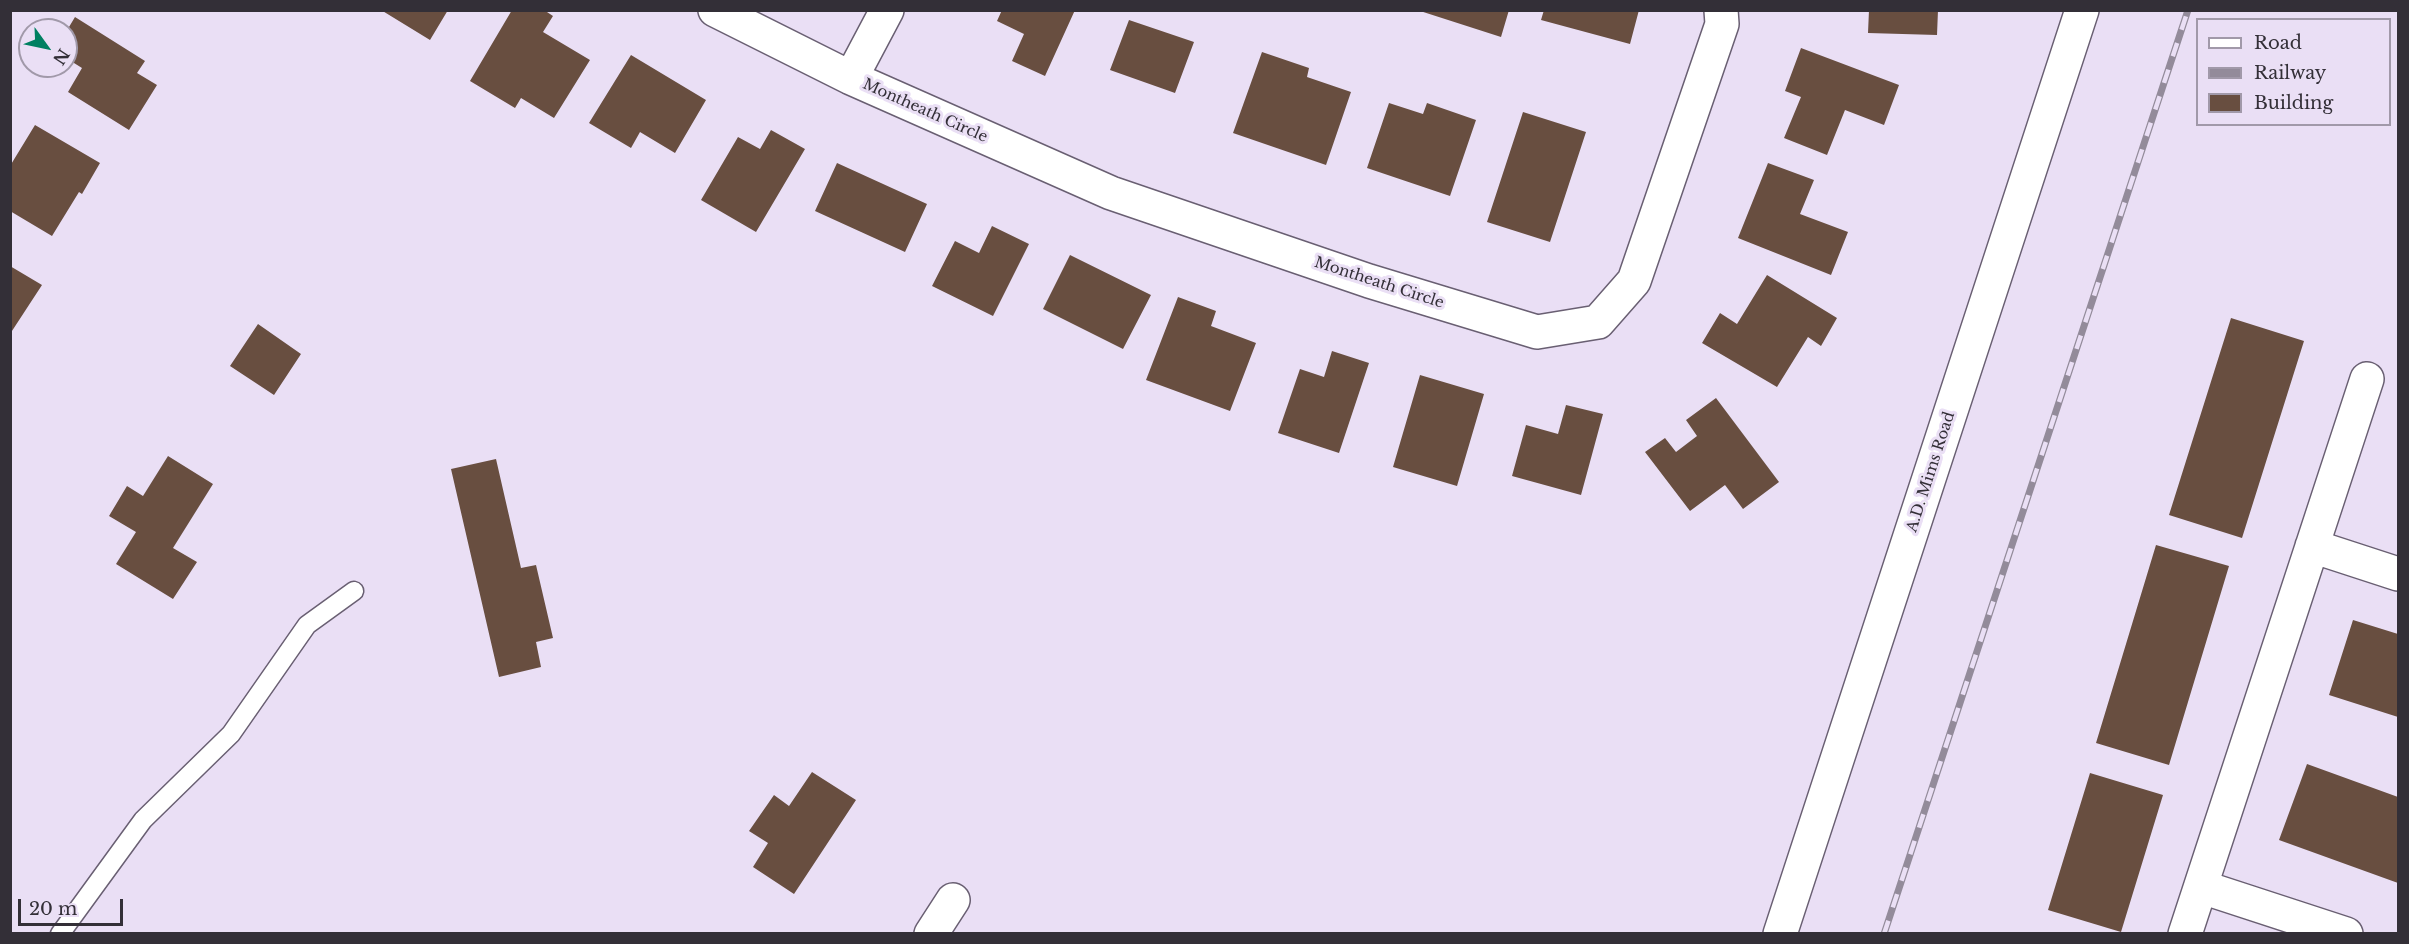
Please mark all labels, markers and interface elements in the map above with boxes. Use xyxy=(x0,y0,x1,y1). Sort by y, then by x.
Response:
north arrow xyxy=(18,18,78,78)
legend xyxy=(2196,18,2391,126)
text: Road xyxy=(2254,32,2302,54)
text: N xyxy=(49,45,74,68)
text: Railway xyxy=(2254,62,2326,84)
street label: Montheath Circle xyxy=(860,75,990,147)
text: Building xyxy=(2254,92,2333,114)
street label: Montheath Circle xyxy=(1312,254,1446,312)
street label: A.D. Mims Road xyxy=(1903,410,1959,534)
scale bar xyxy=(21,887,126,925)
text: 20 m xyxy=(29,898,77,920)

